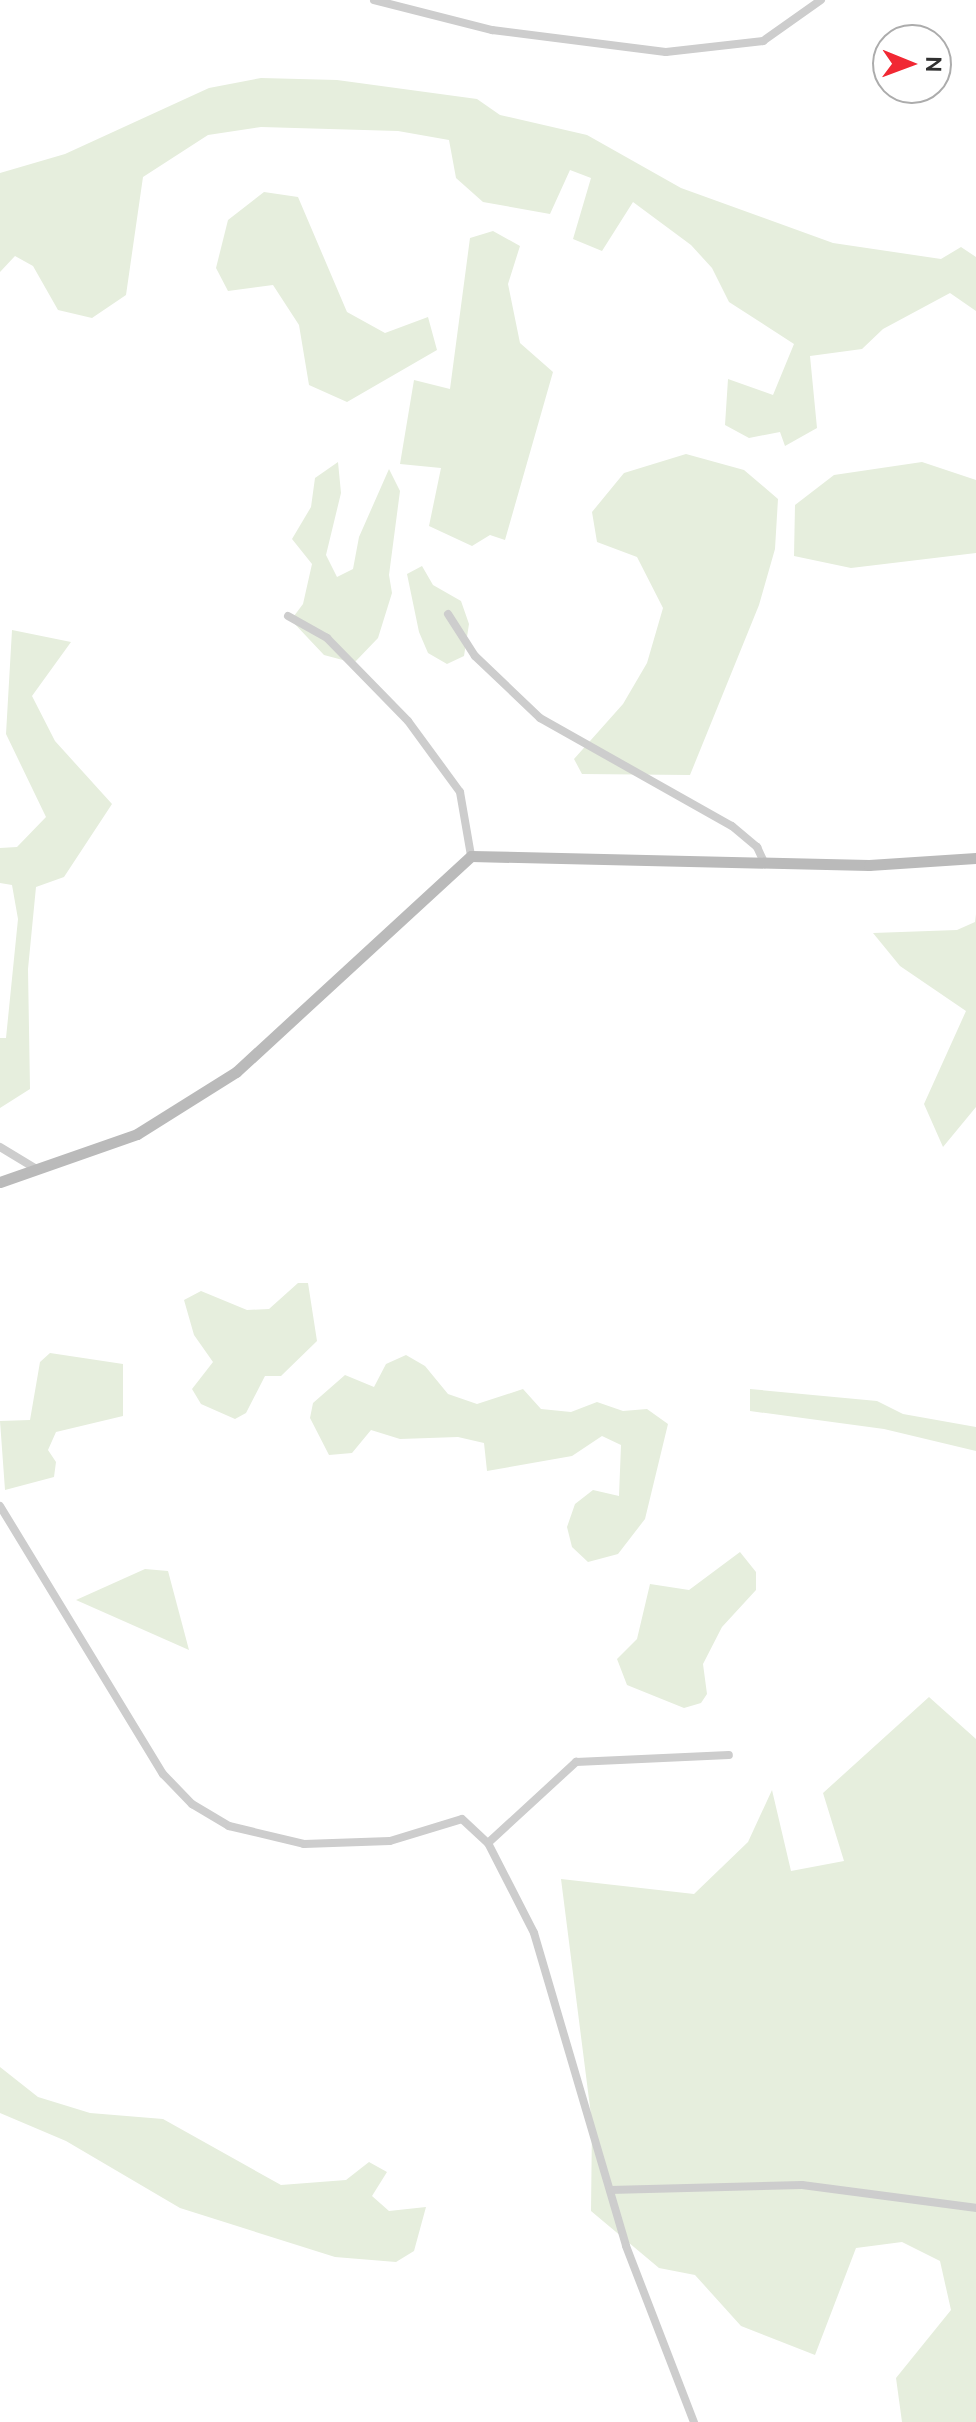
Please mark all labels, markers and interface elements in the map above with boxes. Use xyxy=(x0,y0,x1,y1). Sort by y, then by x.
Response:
north arrow xyxy=(872,24,952,104)
text: N xyxy=(922,56,947,73)

